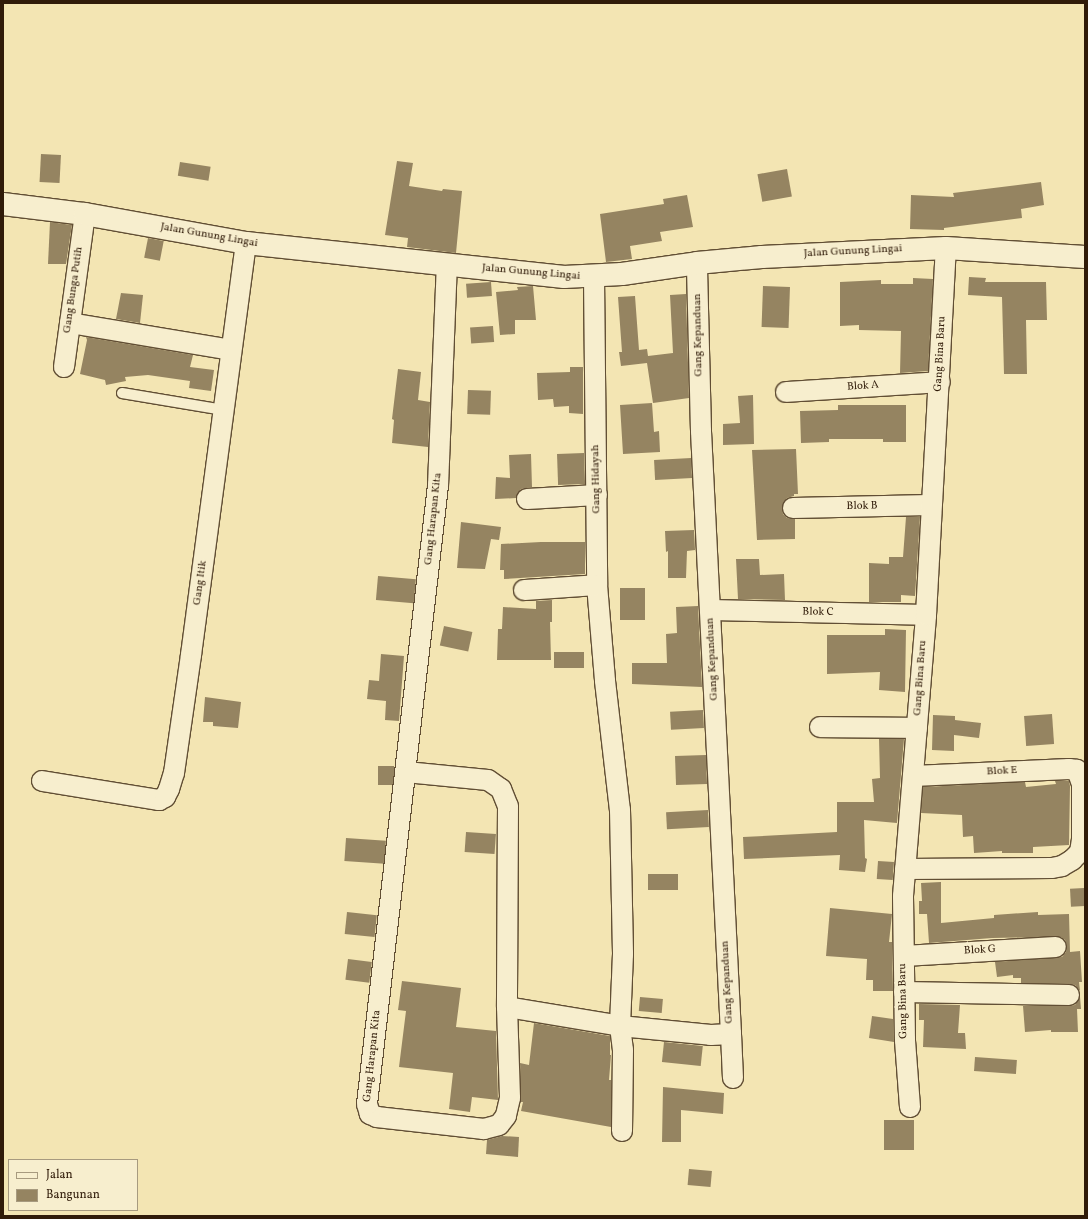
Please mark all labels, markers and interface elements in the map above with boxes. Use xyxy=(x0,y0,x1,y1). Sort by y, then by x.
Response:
street label: Jalan Gunung Lingai xyxy=(159,221,259,251)
street label: Jalan Gunung Lingai xyxy=(803,243,903,261)
street label: Gang Bunga Putih xyxy=(61,246,87,334)
street label: Jalan Gunung Lingai xyxy=(481,262,581,284)
street label: Gang Kepanduan xyxy=(692,293,706,377)
street label: Gang Bina Baru xyxy=(932,316,950,392)
street label: Blok A xyxy=(847,379,879,395)
street label: Gang Hidayah xyxy=(590,444,604,514)
street label: Gang Harapan Kita xyxy=(423,472,445,566)
street label: Blok B xyxy=(846,500,878,514)
street label: Gang Itik xyxy=(191,560,211,606)
street label: Blok C xyxy=(802,606,834,620)
street label: Gang Kepanduan xyxy=(704,617,722,701)
street label: Gang Bina Baru xyxy=(912,640,930,716)
street label: Blok E xyxy=(986,765,1018,779)
street label: Gang Kepanduan xyxy=(719,940,737,1024)
street label: Blok G xyxy=(964,944,996,958)
street label: Gang Bina Baru xyxy=(897,963,911,1039)
street label: Gang Harapan Kita xyxy=(362,1009,384,1103)
legend xyxy=(8,1159,138,1211)
text: Jalan xyxy=(46,1167,73,1183)
text: Bangunan xyxy=(46,1187,100,1203)

